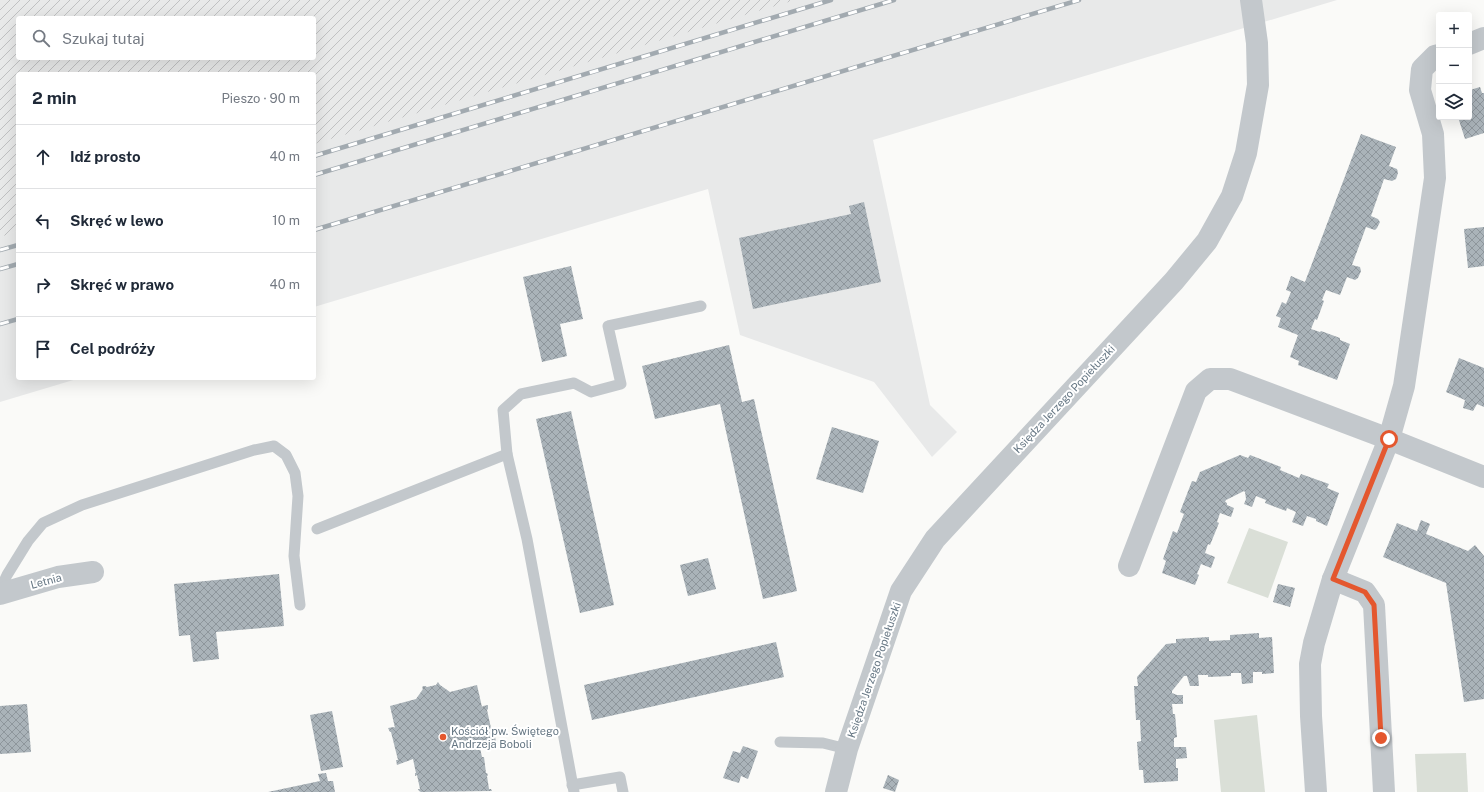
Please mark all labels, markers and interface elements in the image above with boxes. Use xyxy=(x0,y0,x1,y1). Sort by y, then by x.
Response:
map controls xyxy=(1436,12,1472,120)
button: + xyxy=(1436,12,1472,48)
search box xyxy=(16,16,316,60)
icon: search xyxy=(30,27,52,49)
text: Szukaj tutaj xyxy=(62,30,145,47)
button: − xyxy=(1436,48,1472,84)
button: layers xyxy=(1436,84,1472,120)
text: 2 min xyxy=(32,88,77,108)
text: Pieszo · 90 m xyxy=(222,91,300,106)
icon: ahead xyxy=(32,146,54,168)
text: Idź prosto xyxy=(70,148,141,165)
text: 40 m xyxy=(269,149,300,164)
icon: left xyxy=(32,210,54,232)
text: Skręć w lewo xyxy=(70,212,164,229)
text: 10 m xyxy=(272,213,300,228)
icon: right xyxy=(32,274,54,296)
text: Skręć w prawo xyxy=(70,276,174,293)
text: 40 m xyxy=(269,277,300,292)
icon: arrive xyxy=(32,338,54,360)
text: Cel podróży xyxy=(70,340,155,357)
street label: Księdza Jerzego Popiełuszki xyxy=(1011,343,1117,455)
route start xyxy=(1380,430,1398,448)
street label: Letnia xyxy=(29,571,63,591)
street label: Księdza Jerzego Popiełuszki xyxy=(845,601,903,739)
place label: Kościół pw. Świętego Andrzeja Boboli xyxy=(451,724,559,750)
route end xyxy=(1372,729,1390,747)
marker: Kościół pw. Świętego Andrzeja Boboli xyxy=(438,732,448,742)

